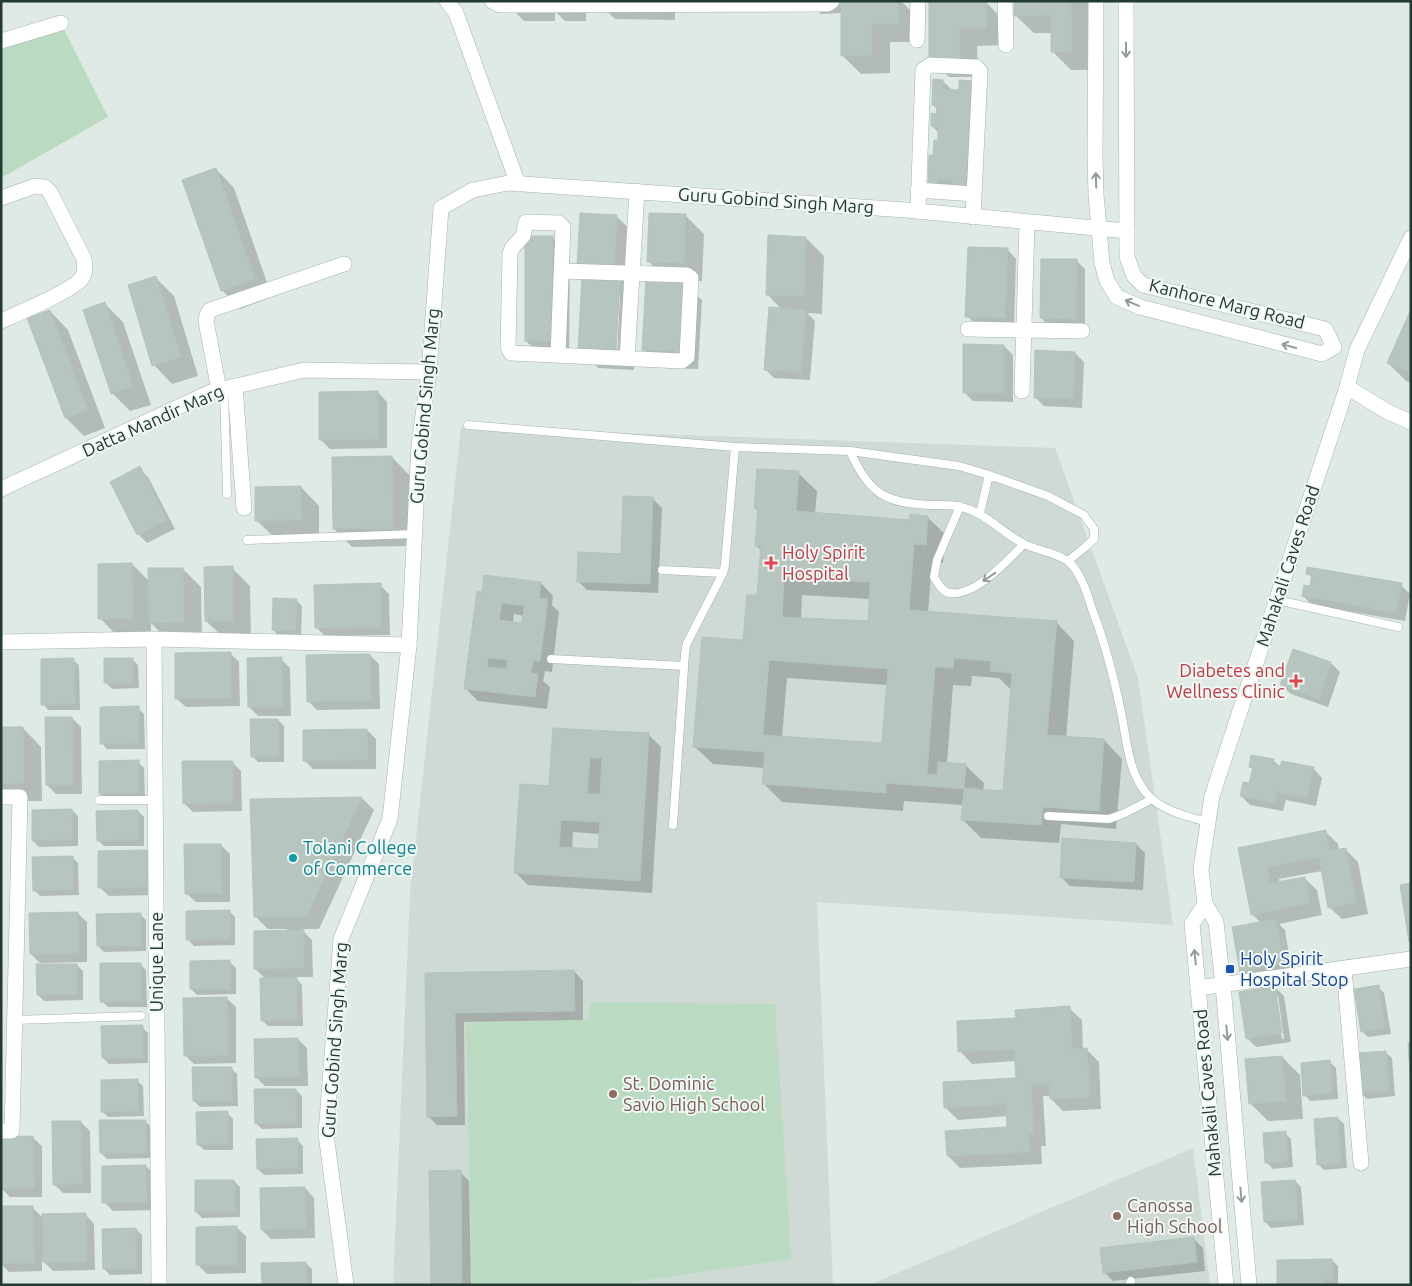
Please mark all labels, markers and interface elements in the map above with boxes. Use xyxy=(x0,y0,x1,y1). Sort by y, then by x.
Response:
one-way arrow xyxy=(1122,42,1131,58)
one-way arrow xyxy=(1091,173,1101,189)
street label: Guru Gobind Singh Marg xyxy=(677,183,875,217)
street label: Kanhore Marg Road xyxy=(1147,274,1307,332)
one-way arrow xyxy=(1125,298,1140,308)
street label: Guru Gobind Singh Marg xyxy=(405,307,443,505)
one-way arrow xyxy=(1281,340,1297,350)
street label: Datta Mandir Marg xyxy=(79,380,226,460)
street label: Mahakali Caves Road xyxy=(1252,483,1323,649)
place label: Holy Spirit Hospital xyxy=(782,542,865,583)
marker: Holy Spirit Hospital xyxy=(764,556,778,570)
one-way arrow xyxy=(982,572,996,582)
place label: Diabetes and Wellness Clinic xyxy=(1166,660,1285,701)
marker: Diabetes and Wellness Clinic xyxy=(1289,674,1303,688)
place label: Tolani College of Commerce xyxy=(303,837,417,878)
marker: Tolani College of Commerce xyxy=(287,852,299,864)
street label: Unique Lane xyxy=(146,912,166,1012)
street label: Guru Gobind Singh Marg xyxy=(317,941,351,1139)
place label: Holy Spirit Hospital Stop xyxy=(1240,948,1348,989)
one-way arrow xyxy=(1191,950,1200,966)
marker: Holy Spirit Hospital Stop xyxy=(1224,963,1236,975)
street label: Mahakali Caves Road xyxy=(1190,1008,1224,1178)
one-way arrow xyxy=(1223,1025,1232,1041)
place label: St. Dominic Savio High School xyxy=(623,1073,765,1114)
marker: St. Dominic Savio High School xyxy=(607,1088,619,1100)
one-way arrow xyxy=(1237,1187,1246,1203)
place label: Canossa High School xyxy=(1127,1195,1223,1236)
marker: Canossa High School xyxy=(1111,1210,1123,1222)

